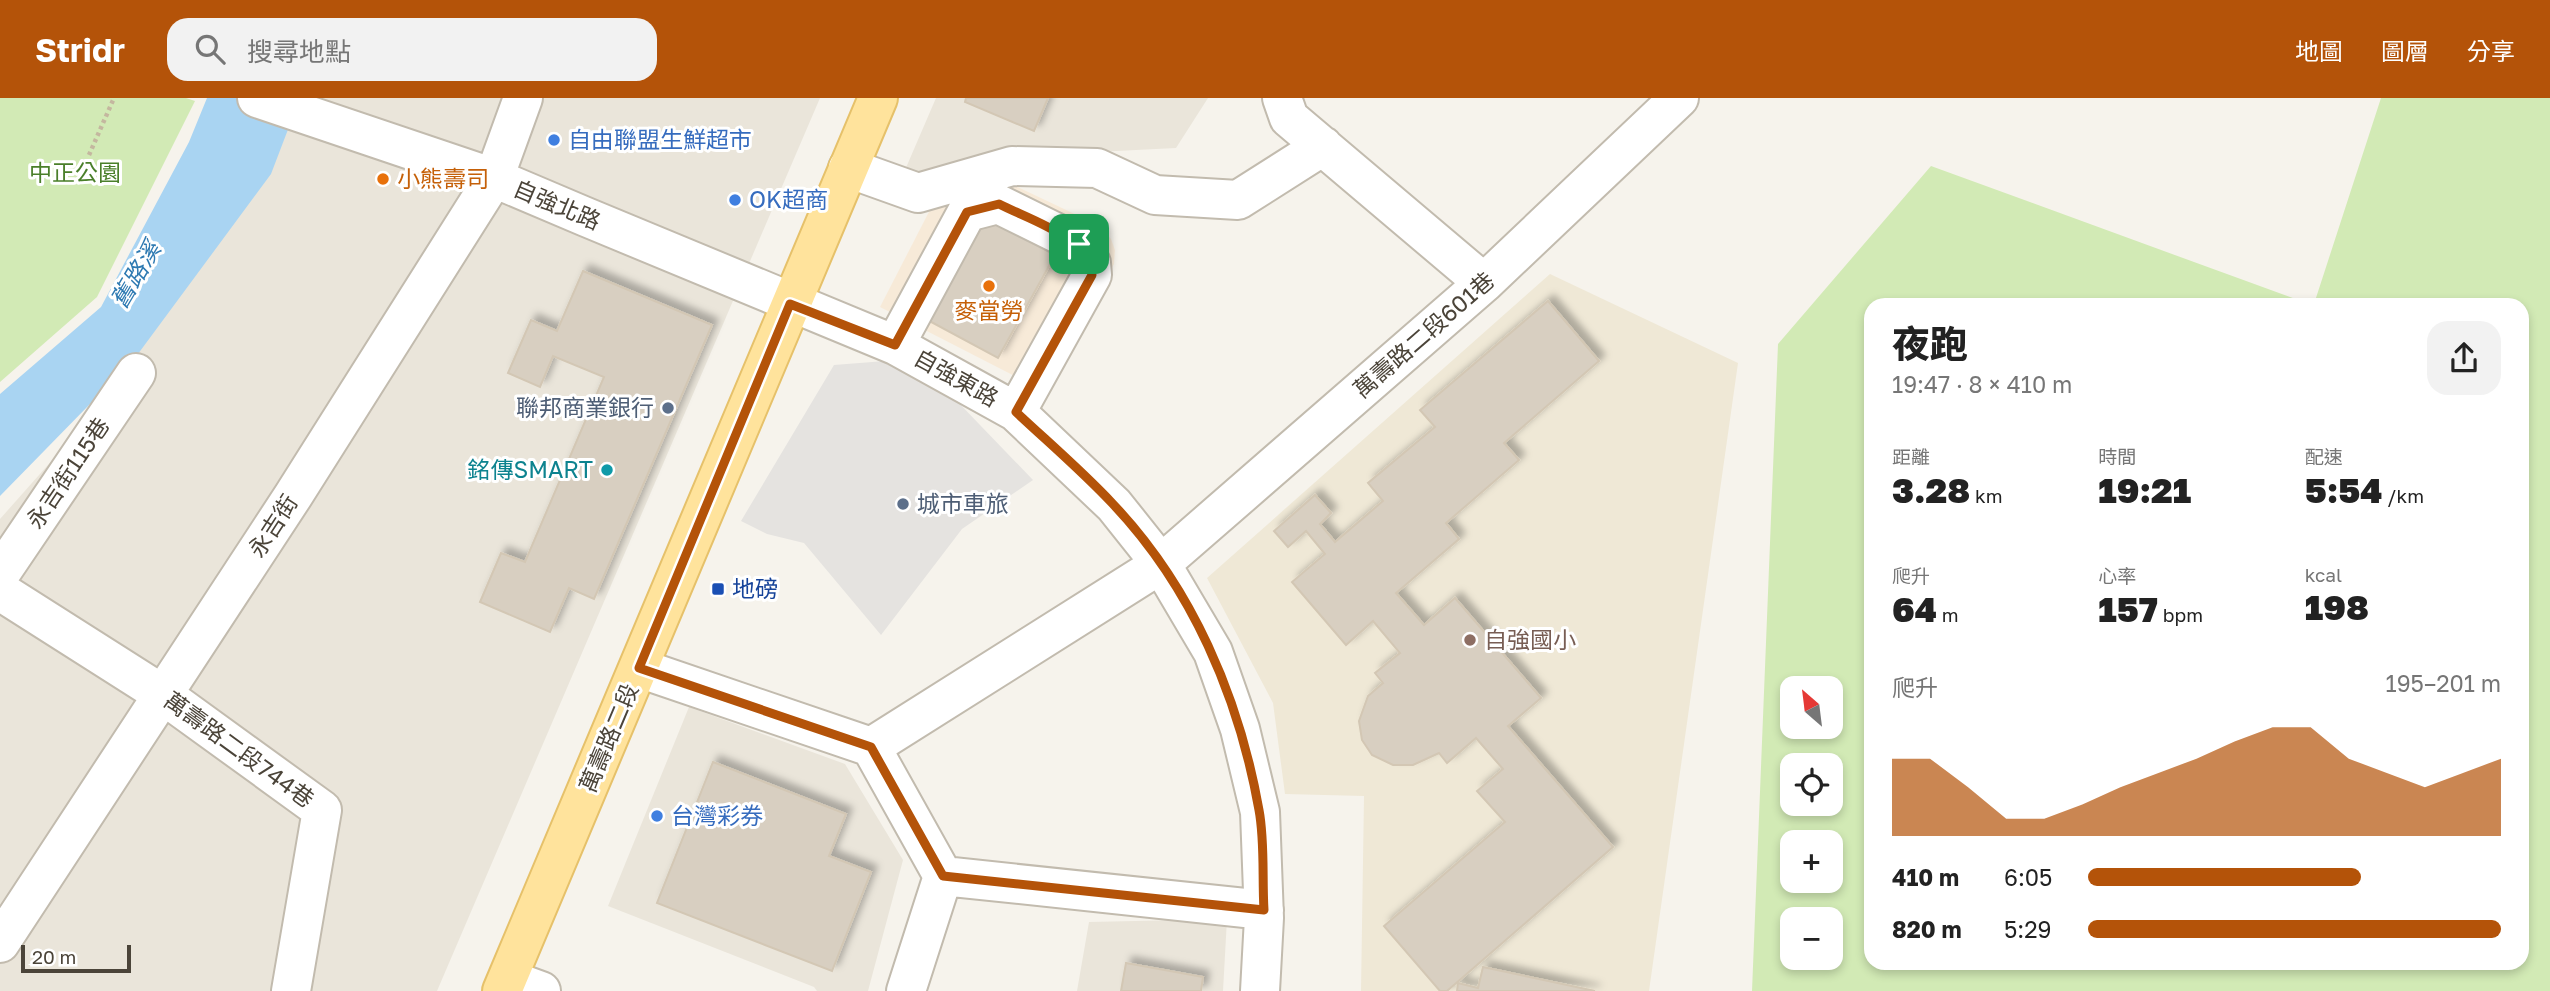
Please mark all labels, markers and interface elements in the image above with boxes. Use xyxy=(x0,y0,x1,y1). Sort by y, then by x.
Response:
search box xyxy=(167,18,657,81)
text: Stridr xyxy=(35,30,125,69)
icon: search xyxy=(191,30,229,68)
text: 搜尋地點 xyxy=(247,36,351,67)
text: 地圖 xyxy=(2295,36,2343,65)
text: 圖層 xyxy=(2381,36,2429,65)
text: 分享 xyxy=(2467,36,2515,65)
place label: 自由聯盟生鮮超市 xyxy=(568,125,752,153)
marker: 自由聯盟生鮮超市 xyxy=(546,132,562,148)
park label: 中正公園 xyxy=(29,158,121,186)
place label: 小熊壽司 xyxy=(397,164,489,192)
marker: 小熊壽司 xyxy=(375,171,391,187)
street label: 自強北路 xyxy=(510,173,605,235)
place label: OK超商 xyxy=(749,185,828,213)
marker: OK超商 xyxy=(727,192,743,208)
pin xyxy=(1049,214,1109,274)
icon: arrive xyxy=(1060,225,1098,263)
water label: 舊路溪 xyxy=(104,233,167,313)
street label: 萬壽路二段601巷 xyxy=(1347,266,1499,403)
marker: 麥當勞 xyxy=(981,278,997,294)
place label: 麥當勞 xyxy=(955,296,1024,324)
text: 夜跑 xyxy=(1892,321,1968,366)
button: share xyxy=(2427,321,2501,395)
street label: 自強東路 xyxy=(909,343,1004,412)
text: 19:47 · 8 × 410 m xyxy=(1892,370,2072,398)
place label: 聯邦商業銀行 xyxy=(516,393,654,421)
marker: 聯邦商業銀行 xyxy=(660,400,676,416)
street label: 永吉街115巷 xyxy=(20,412,114,533)
text: 距離 xyxy=(1892,445,1930,468)
text: 時間 xyxy=(2098,445,2136,468)
text: 配速 xyxy=(2305,445,2343,468)
place label: 銘傳SMART xyxy=(467,455,593,483)
marker: 銘傳SMART xyxy=(599,462,615,478)
text: 3.28 xyxy=(1892,469,1970,511)
text: 19:21 xyxy=(2098,469,2191,511)
text: 5:54 xyxy=(2305,469,2383,511)
text: km xyxy=(1970,484,2003,507)
text: /km xyxy=(2383,484,2424,507)
street label: 永吉街 xyxy=(242,489,303,562)
place label: 城市車旅 xyxy=(917,489,1009,517)
marker: 城市車旅 xyxy=(895,496,911,512)
text: kcal xyxy=(2305,563,2342,586)
text: 爬升 xyxy=(1892,564,1930,587)
text: 心率 xyxy=(2098,564,2136,587)
place label: 地磅 xyxy=(732,574,778,602)
marker: 地磅 xyxy=(710,581,726,597)
text: 198 xyxy=(2305,586,2369,628)
text: 64 xyxy=(1892,588,1937,630)
text: 157 xyxy=(2098,588,2158,630)
text: m xyxy=(1937,603,1959,626)
text: bpm xyxy=(2158,603,2203,626)
place label: 自強國小 xyxy=(1484,625,1576,653)
marker: 自強國小 xyxy=(1462,632,1478,648)
text: 195–201 m xyxy=(2386,669,2501,697)
text: 爬升 xyxy=(1892,673,1938,701)
north arrow xyxy=(1780,676,1843,738)
map controls xyxy=(1780,676,1843,970)
street label: 萬壽路二段 xyxy=(573,679,643,796)
street label: 萬壽路二段744巷 xyxy=(159,685,320,813)
button: locate xyxy=(1780,753,1843,816)
place label: 台灣彩券 xyxy=(671,801,763,829)
marker: 台灣彩券 xyxy=(649,808,665,824)
button: + xyxy=(1780,830,1843,893)
text: 410 m xyxy=(1892,863,1959,891)
text: 6:05 xyxy=(2004,863,2052,891)
button: − xyxy=(1780,907,1843,970)
text: 820 m xyxy=(1892,915,1962,943)
text: 5:29 xyxy=(2004,915,2052,943)
scale bar xyxy=(21,942,131,974)
text: 20 m xyxy=(32,945,76,968)

